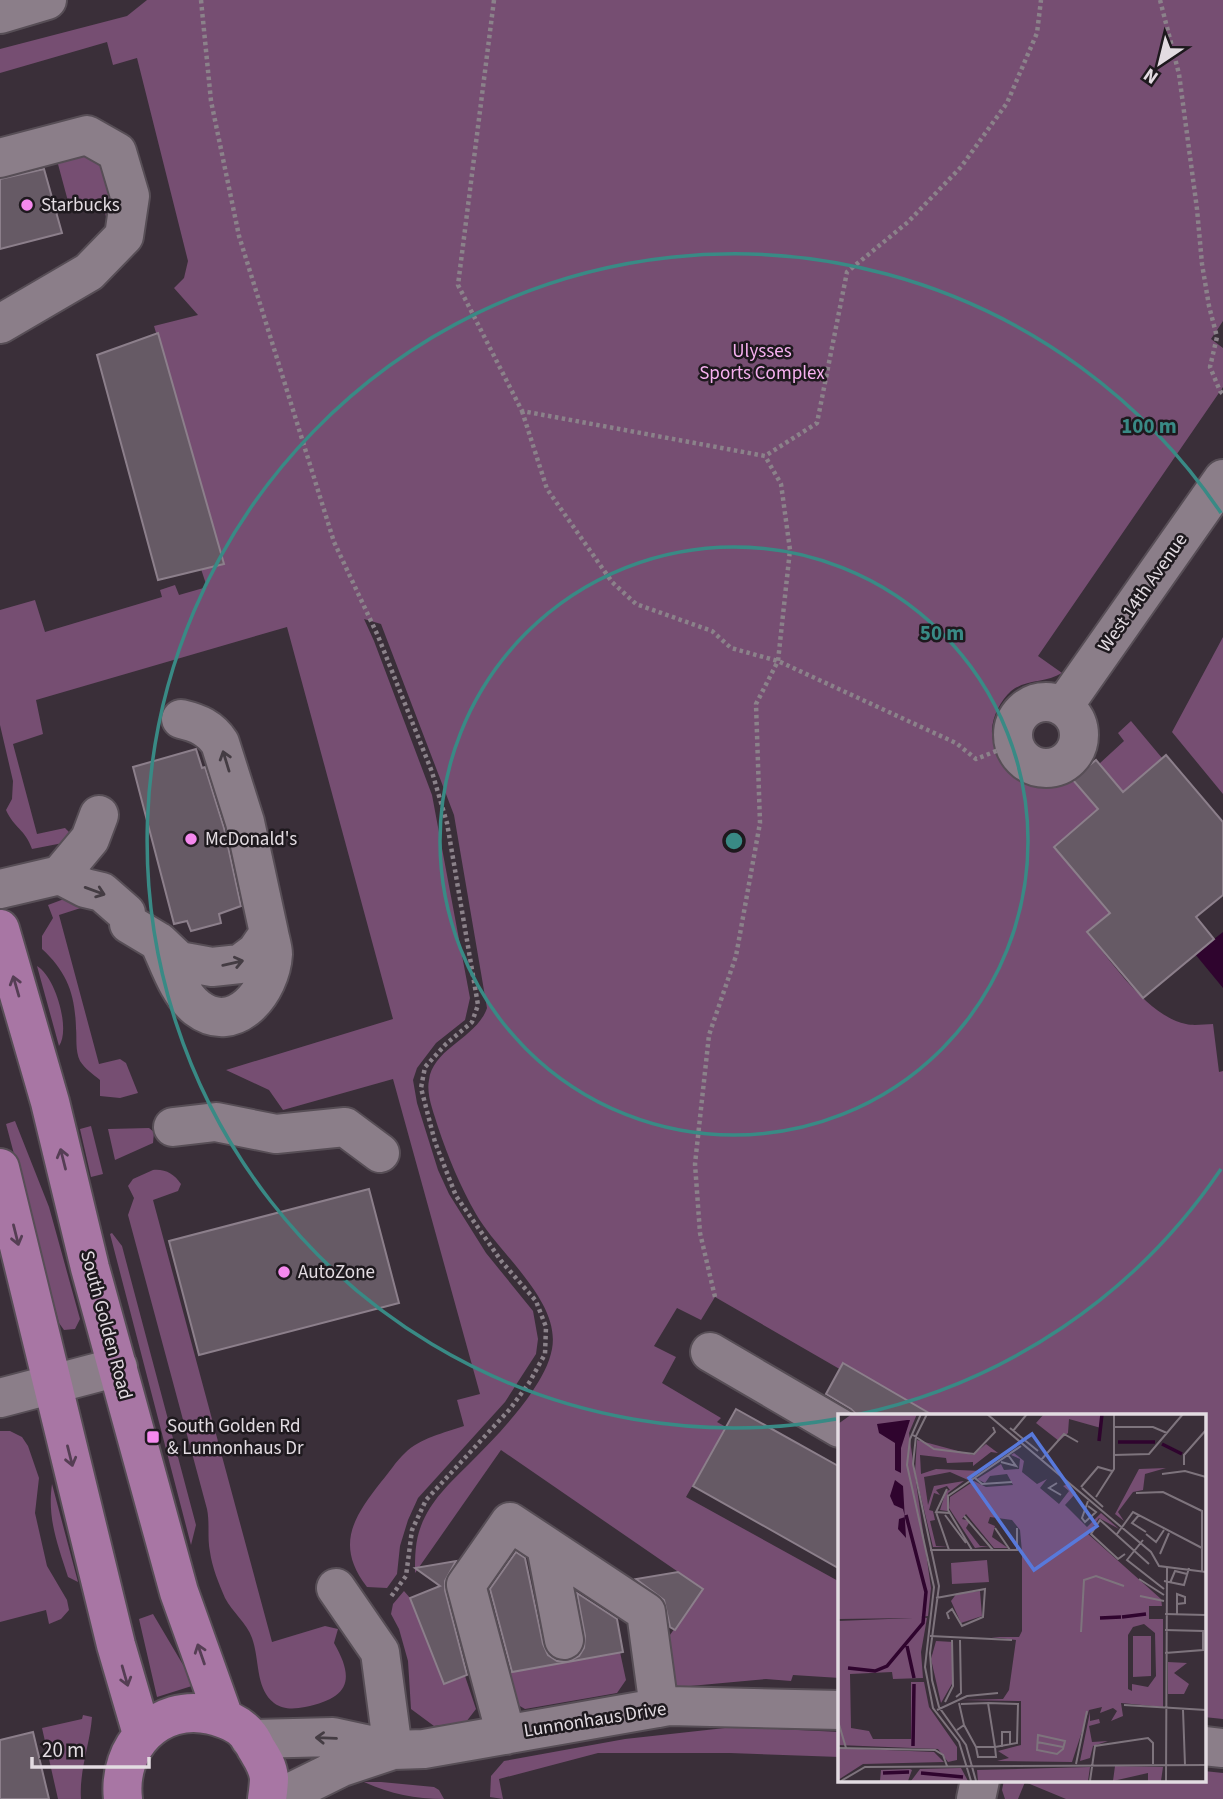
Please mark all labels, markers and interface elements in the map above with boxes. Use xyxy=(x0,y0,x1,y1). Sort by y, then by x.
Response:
north arrow xyxy=(1125,28,1195,98)
text: N xyxy=(1138,61,1164,90)
place label: Starbucks xyxy=(41,192,120,219)
marker: Starbucks xyxy=(19,197,35,213)
park label: Ulysses Sports Complex xyxy=(699,338,825,387)
text: 100 m xyxy=(1121,411,1177,441)
street label: West 14th Avenue xyxy=(1092,528,1194,658)
text: 50 m xyxy=(920,618,964,648)
one-way arrow xyxy=(218,750,231,772)
place label: McDonald's xyxy=(205,826,297,853)
centre of rings xyxy=(722,829,746,853)
marker: McDonald's xyxy=(183,831,199,847)
one-way arrow xyxy=(83,886,105,899)
one-way arrow xyxy=(221,956,243,969)
one-way arrow xyxy=(9,975,22,997)
one-way arrow xyxy=(56,1148,70,1171)
one-way arrow xyxy=(10,1223,23,1245)
street label: South Golden Road xyxy=(73,1248,139,1402)
place label: AutoZone xyxy=(298,1259,375,1286)
marker: AutoZone xyxy=(276,1264,292,1280)
place label: South Golden Rd & Lunnonhaus Dr xyxy=(167,1413,304,1462)
inset map xyxy=(838,1414,1206,1782)
marker: South Golden Rd & Lunnonhaus Dr xyxy=(145,1429,161,1445)
one-way arrow xyxy=(64,1444,77,1467)
one-way arrow xyxy=(194,1643,206,1665)
one-way arrow xyxy=(119,1665,132,1687)
street label: Lunnonhaus Drive xyxy=(522,1695,668,1745)
scale bar xyxy=(32,1726,149,1770)
one-way arrow xyxy=(315,1731,338,1745)
text: 20 m xyxy=(42,1735,84,1765)

